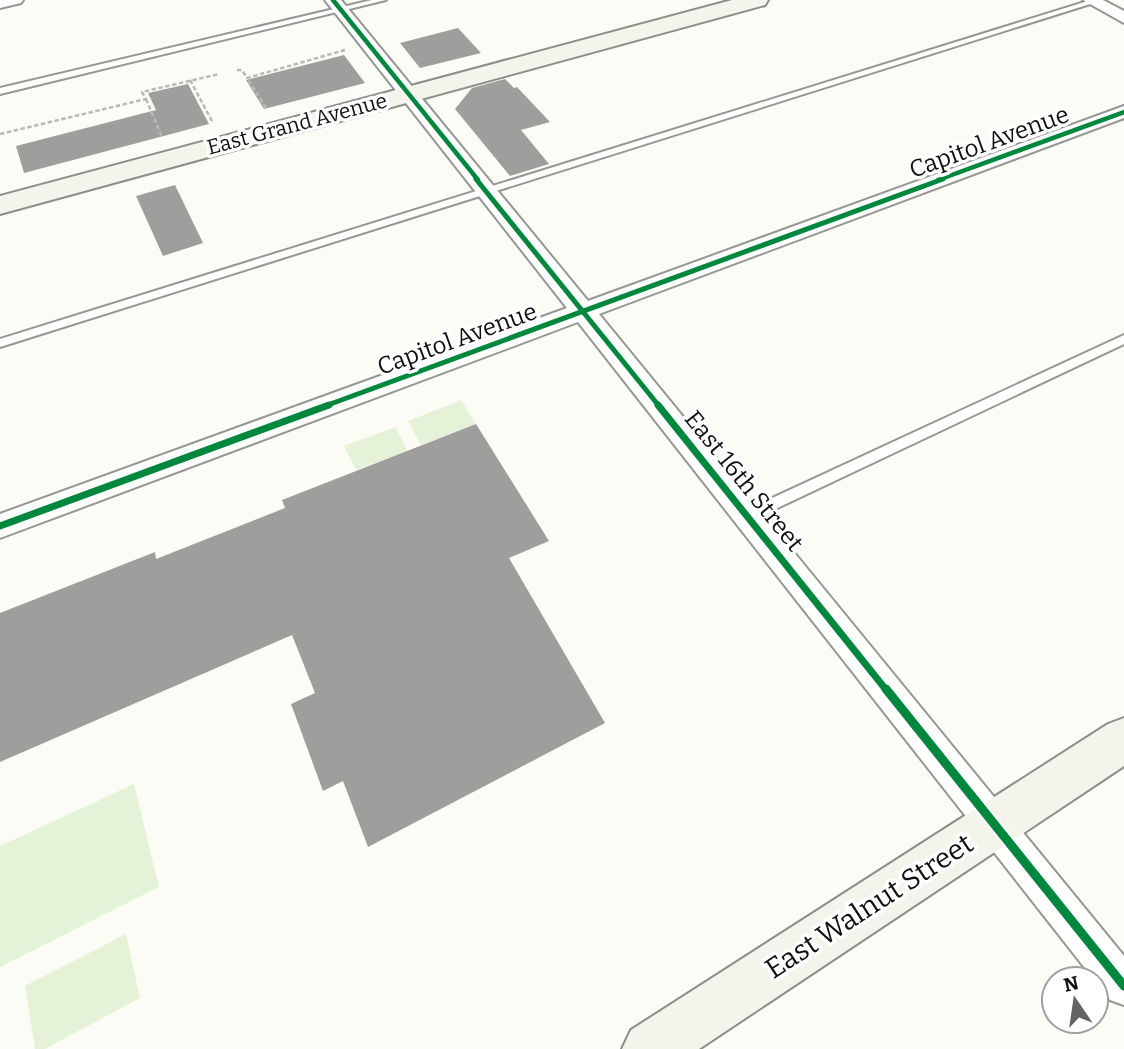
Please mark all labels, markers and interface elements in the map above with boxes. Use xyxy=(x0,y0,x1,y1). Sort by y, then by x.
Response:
street label: East Grand Avenue xyxy=(204,87,390,161)
street label: Capitol Avenue xyxy=(905,100,1073,184)
street label: Capitol Avenue xyxy=(373,297,541,381)
street label: East 16th Street xyxy=(679,405,809,557)
street label: East Walnut Street xyxy=(759,827,979,985)
north arrow xyxy=(1040,965,1110,1035)
text: N xyxy=(1062,971,1081,997)

